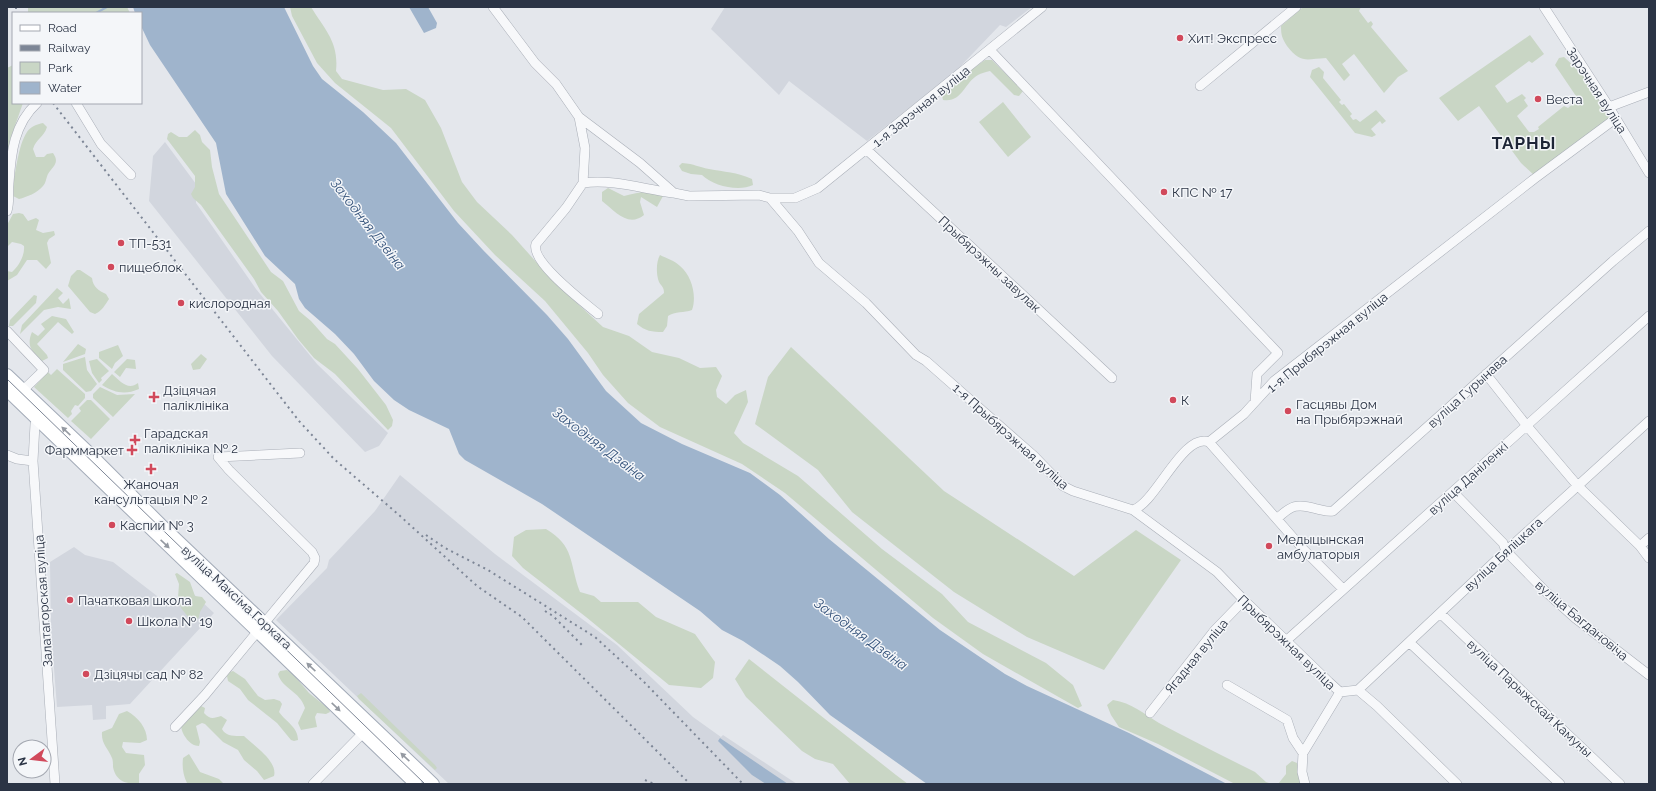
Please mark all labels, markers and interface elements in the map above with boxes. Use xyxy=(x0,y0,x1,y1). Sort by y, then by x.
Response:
legend xyxy=(12,12,142,104)
text: Road xyxy=(48,21,77,35)
place label: Хит! Экспресс xyxy=(1188,31,1277,46)
marker: Хит! Экспресс xyxy=(1175,33,1185,43)
text: Railway xyxy=(48,41,91,55)
street label: Зарэчная вуліца xyxy=(1563,44,1630,136)
text: Park xyxy=(48,61,73,75)
street label: 1-я Зарэчная вуліца xyxy=(870,63,973,150)
text: Water xyxy=(48,81,82,95)
place label: Веста xyxy=(1546,92,1583,107)
marker: Веста xyxy=(1533,94,1543,104)
district label: ТАРНЫ xyxy=(1492,133,1556,153)
water label: Заходняя Дзвіна xyxy=(327,175,409,273)
place label: КПС № 17 xyxy=(1172,185,1232,200)
marker: КПС № 17 xyxy=(1159,187,1169,197)
street label: Прыбярэжны завулак xyxy=(935,213,1044,316)
place label: ТП-531 xyxy=(129,236,172,251)
marker: ТП-531 xyxy=(116,238,126,248)
place label: пищеблок xyxy=(119,260,182,275)
marker: пищеблок xyxy=(106,262,116,272)
street label: 1-я Прыбярэжная вуліца xyxy=(1264,289,1391,396)
place label: кислородная xyxy=(189,296,270,311)
marker: кислородная xyxy=(176,298,186,308)
street label: вуліца Гурынава xyxy=(1425,352,1510,431)
street label: 1-я Прыбярэжная вуліца xyxy=(950,380,1072,492)
place label: Дзіцячая паліклініка xyxy=(163,383,229,413)
marker: Дзіцячая паліклініка xyxy=(148,391,160,403)
place label: К xyxy=(1181,393,1189,408)
marker: К xyxy=(1168,395,1178,405)
place label: Гасцявы Дом на Прыбярэжнай xyxy=(1296,397,1403,427)
water label: Заходняя Дзвіна xyxy=(550,404,648,484)
marker: Гасцявы Дом на Прыбярэжнай xyxy=(1283,406,1293,416)
one-way arrow xyxy=(61,426,71,436)
place label: Гарадская паліклініка № 2 xyxy=(144,426,238,456)
marker: Гарадская паліклініка № 2 xyxy=(129,434,141,446)
street label: вуліца Даніленкі xyxy=(1426,439,1511,518)
place label: Фарммаркет xyxy=(45,443,124,458)
marker: Фарммаркет xyxy=(127,445,137,455)
marker: Жаночая кансультацыя № 2 xyxy=(145,463,157,475)
place label: Жаночая кансультацыя № 2 xyxy=(94,477,208,507)
street label: вуліца Бяліцкага xyxy=(1461,514,1545,594)
place label: Каспий № 3 xyxy=(120,518,194,533)
marker: Каспий № 3 xyxy=(107,520,117,530)
place label: Медыцынская амбулаторыя xyxy=(1277,532,1364,562)
street label: Залатагорская вуліца xyxy=(31,534,56,668)
one-way arrow xyxy=(160,539,170,549)
marker: Медыцынская амбулаторыя xyxy=(1264,541,1274,551)
street label: вуліца Максіма Горкага xyxy=(178,542,295,652)
street label: вуліца Багдановіча xyxy=(1532,577,1631,664)
street label: Прыбярэжная вуліца xyxy=(1235,592,1339,693)
place label: Пачатковая школа xyxy=(78,593,191,608)
marker: Пачатковая школа xyxy=(65,595,75,605)
water label: Заходняя Дзвіна xyxy=(811,595,911,673)
place label: Школа № 19 xyxy=(137,614,213,629)
marker: Школа № 19 xyxy=(124,616,134,626)
street label: Ягадная вуліца xyxy=(1162,616,1231,697)
street label: вуліца Парыжскай Камуны xyxy=(1464,636,1595,760)
one-way arrow xyxy=(306,663,316,672)
place label: Дзіцячы сад № 82 xyxy=(94,667,204,682)
marker: Дзіцячы сад № 82 xyxy=(81,669,91,679)
one-way arrow xyxy=(331,702,341,712)
north arrow xyxy=(12,739,52,779)
one-way arrow xyxy=(400,752,410,762)
text: N xyxy=(15,756,30,767)

